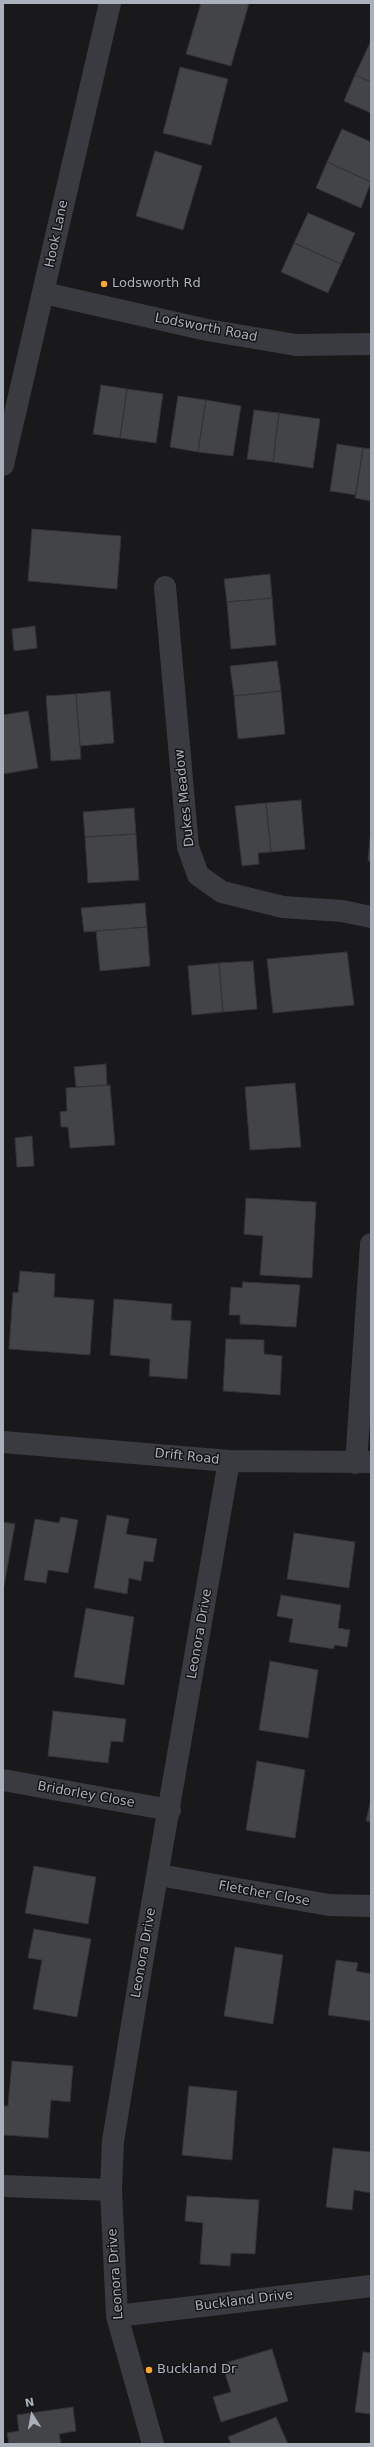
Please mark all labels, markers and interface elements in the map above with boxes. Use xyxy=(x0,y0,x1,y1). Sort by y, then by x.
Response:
street label: Hook Lane xyxy=(42,199,72,269)
place label: Lodsworth Rd xyxy=(112,276,201,292)
marker: Lodsworth Rd xyxy=(99,279,109,289)
street label: Lodsworth Road xyxy=(153,310,259,346)
street label: Dukes Meadow xyxy=(172,748,198,848)
street label: Drift Road xyxy=(154,1446,220,1468)
street label: Leonora Drive xyxy=(184,1588,216,1680)
street label: Bridorley Close xyxy=(36,1779,136,1811)
street label: Fletcher Close xyxy=(217,1878,311,1910)
street label: Leonora Drive xyxy=(128,1907,160,1999)
street label: Leonora Drive xyxy=(105,2228,127,2320)
street label: Buckland Drive xyxy=(194,2287,294,2315)
place label: Buckland Dr xyxy=(157,2362,236,2378)
marker: Buckland Dr xyxy=(144,2365,154,2375)
north arrow xyxy=(12,2395,52,2435)
text: N xyxy=(24,2395,35,2410)

